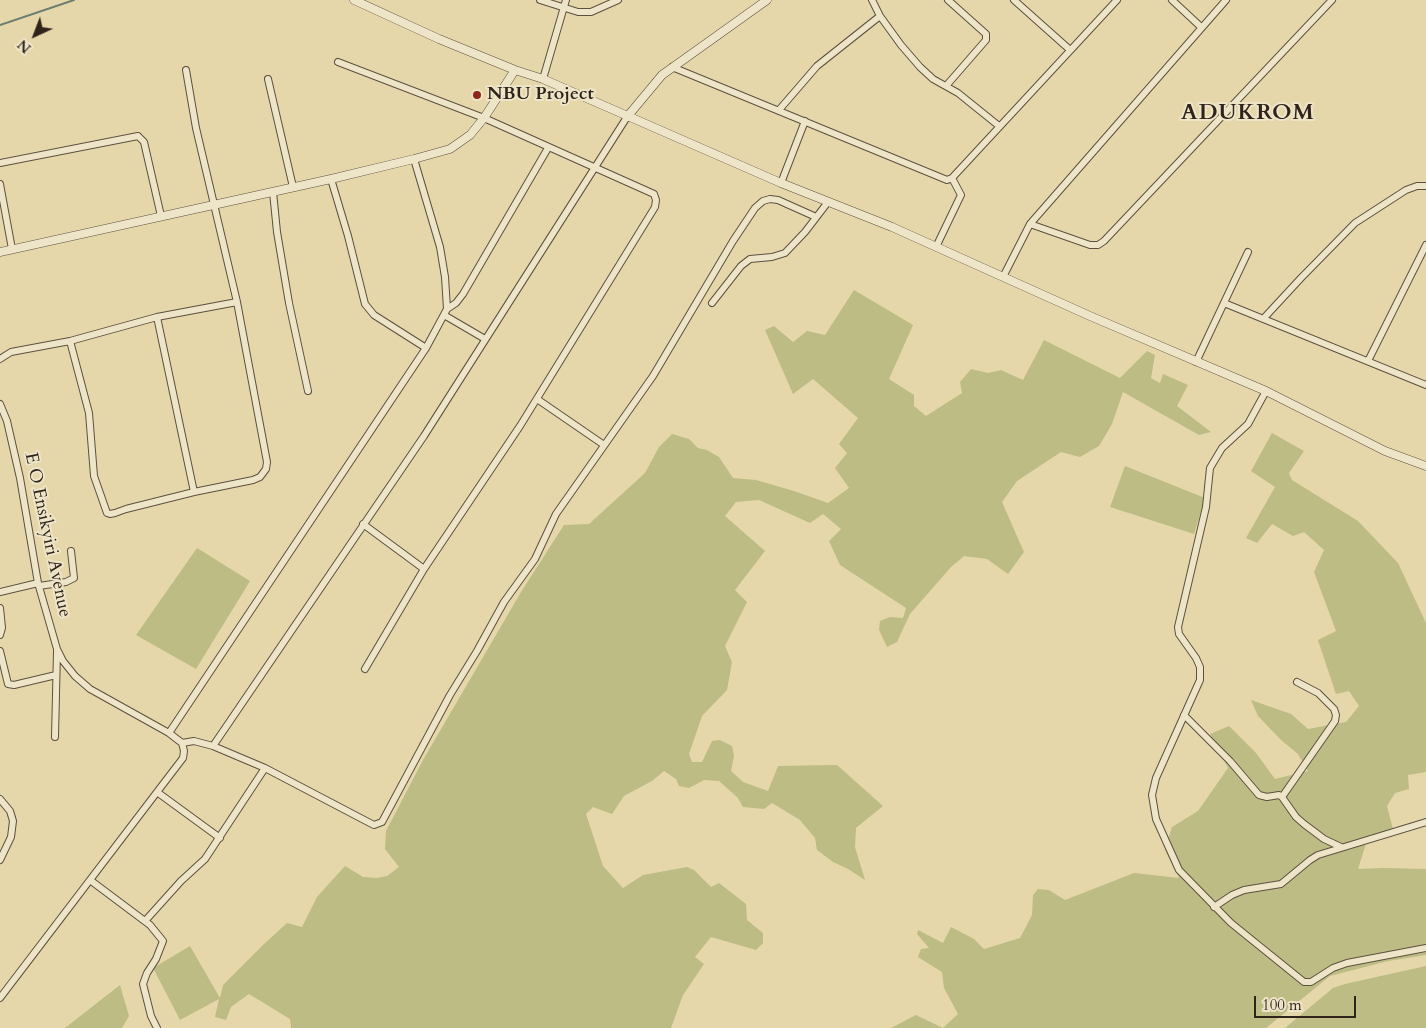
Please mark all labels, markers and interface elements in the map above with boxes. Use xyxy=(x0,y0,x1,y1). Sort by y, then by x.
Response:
north arrow xyxy=(10,10,60,60)
text: N xyxy=(14,35,35,57)
place label: NBU Project xyxy=(487,84,594,106)
marker: NBU Project xyxy=(471,89,483,101)
district label: ADUKROM xyxy=(1180,101,1316,127)
street label: E O Ensikyiri Avenue xyxy=(19,451,75,619)
scale bar xyxy=(1256,986,1358,1018)
text: 100 m xyxy=(1262,995,1302,1015)

